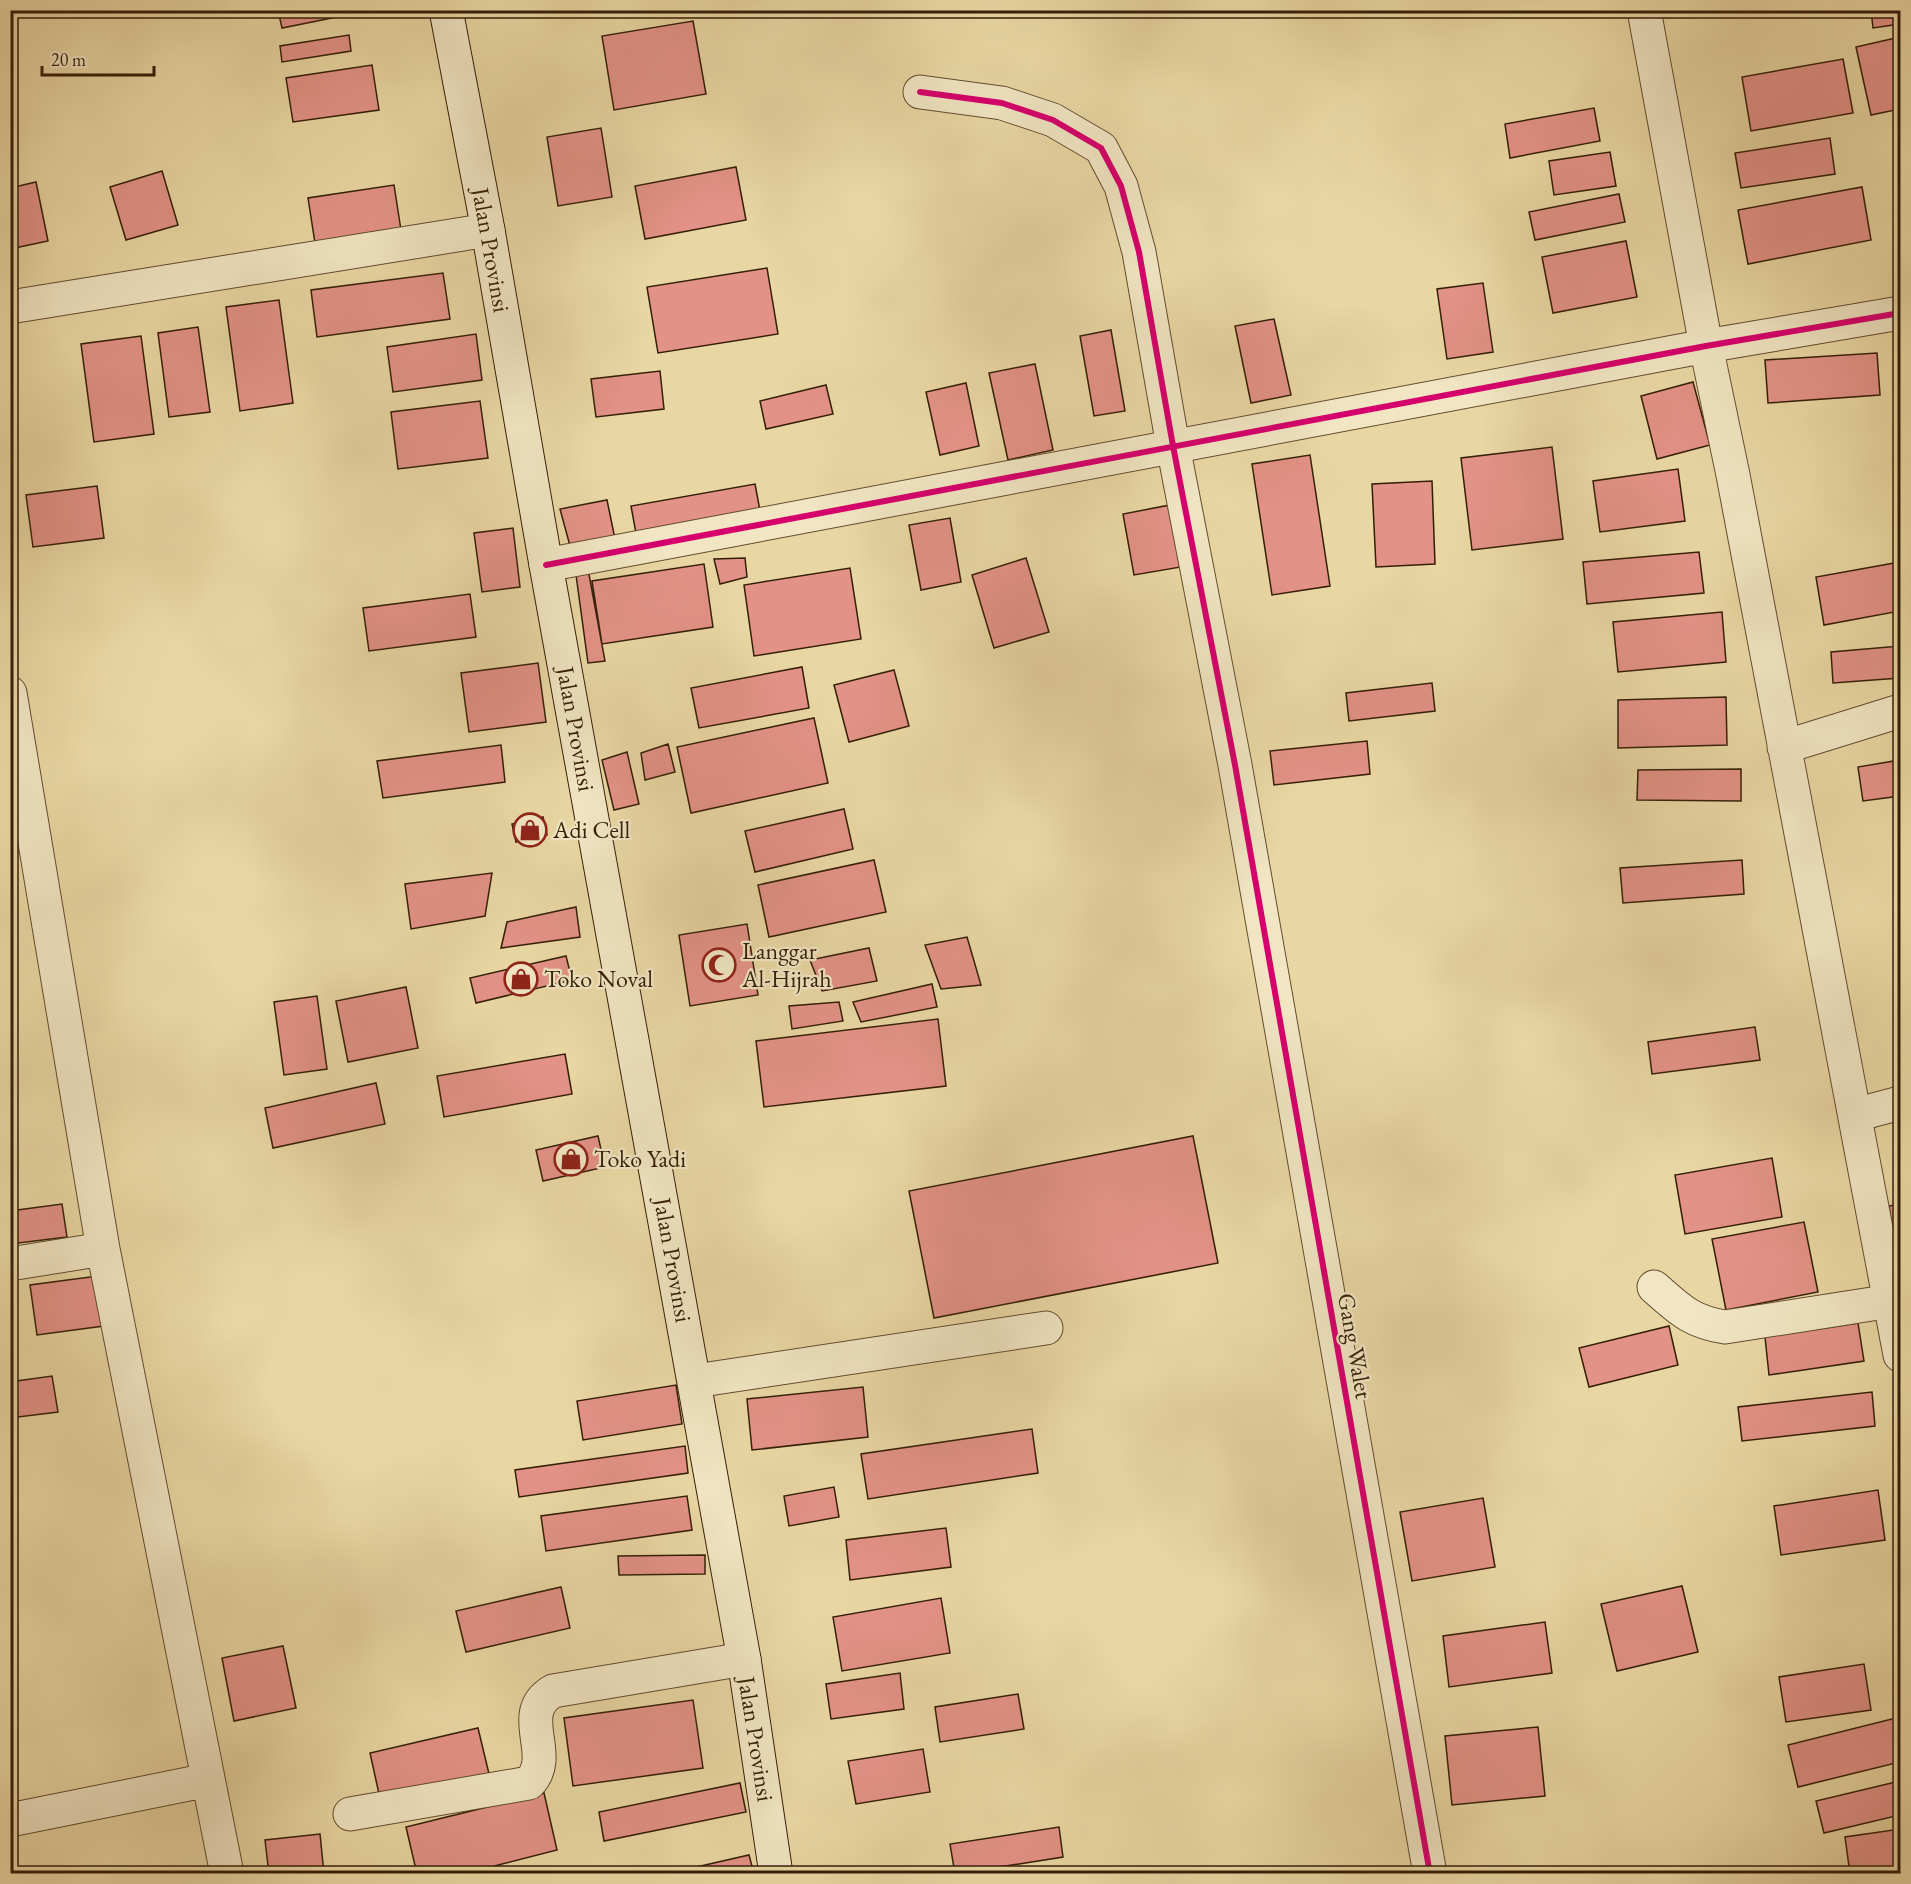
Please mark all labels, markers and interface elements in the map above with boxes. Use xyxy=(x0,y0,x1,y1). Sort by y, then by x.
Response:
scale bar xyxy=(42,39,154,77)
text: 20 m xyxy=(51,48,86,71)
street label: Jalan Provinsi xyxy=(465,183,518,315)
street label: Jalan Provinsi xyxy=(550,662,603,794)
shop icon: Adi Cell xyxy=(512,812,548,848)
place label: Adi Cell xyxy=(552,814,631,845)
place label: Langgar Al-Hijrah xyxy=(741,935,832,994)
mosque icon: Langgar Al-Hijrah xyxy=(701,947,737,983)
shop icon: Toko Noval xyxy=(503,961,539,997)
place label: Toko Noval xyxy=(544,963,653,994)
shop icon: Toko Yadi xyxy=(553,1141,589,1177)
place label: Toko Yadi xyxy=(594,1143,686,1174)
street label: Jalan Provinsi xyxy=(647,1193,700,1325)
street label: Gang Walet xyxy=(1331,1291,1380,1402)
street label: Jalan Provinsi xyxy=(731,1672,782,1804)

